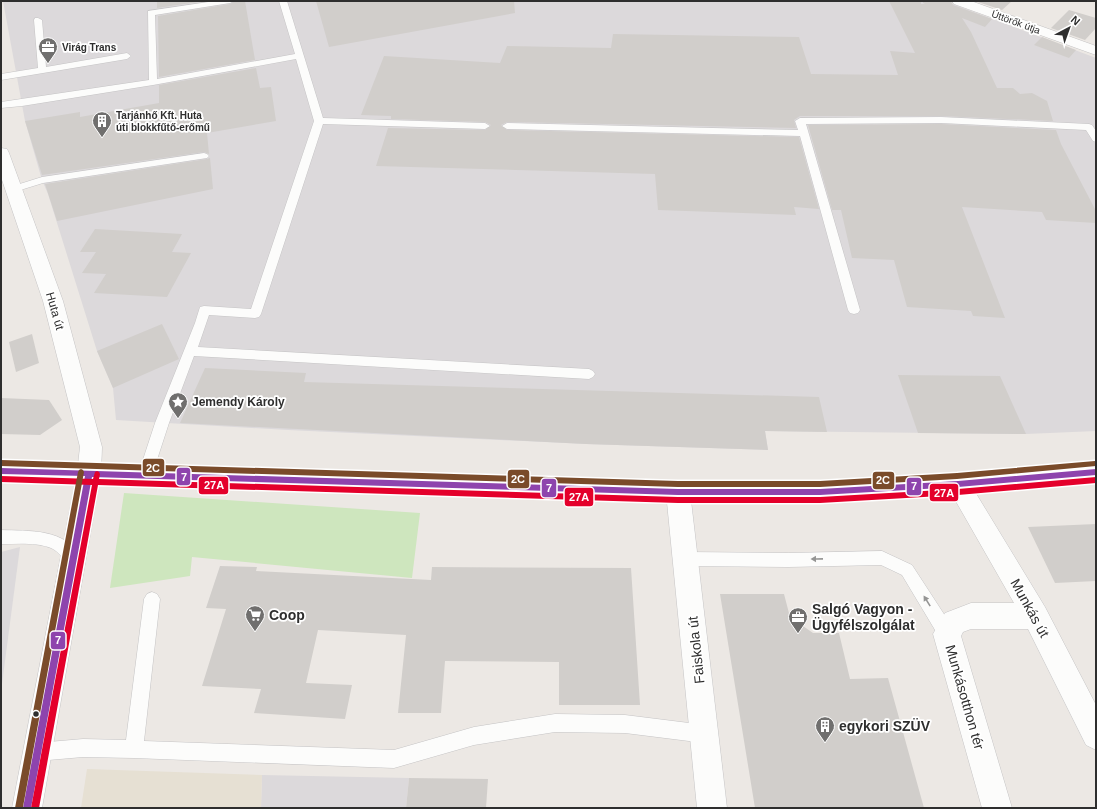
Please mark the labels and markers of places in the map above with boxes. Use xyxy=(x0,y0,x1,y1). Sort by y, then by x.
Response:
office icon: Virág Trans xyxy=(37,36,59,64)
place label: Virág Trans xyxy=(62,42,117,53)
building icon: Tarjánhő Kft. Huta úti blokkfűtő-erőmű xyxy=(91,110,113,138)
place label: Tarjánhő Kft. Huta úti blokkfűtő-erőmű xyxy=(116,110,210,133)
place icon: Jemendy Károly xyxy=(167,391,189,419)
place label: Jemendy Károly xyxy=(192,395,285,409)
place label: Salgó Vagyon - Ügyfélszolgálat xyxy=(812,601,915,633)
supermarket icon: Coop xyxy=(244,604,266,632)
office icon: Salgó Vagyon - Ügyfélszolgálat xyxy=(787,606,809,634)
place label: Coop xyxy=(269,607,305,623)
unlabelled marker xyxy=(31,709,41,719)
building icon: egykori SZÜV xyxy=(814,715,836,743)
place label: egykori SZÜV xyxy=(839,718,931,734)

